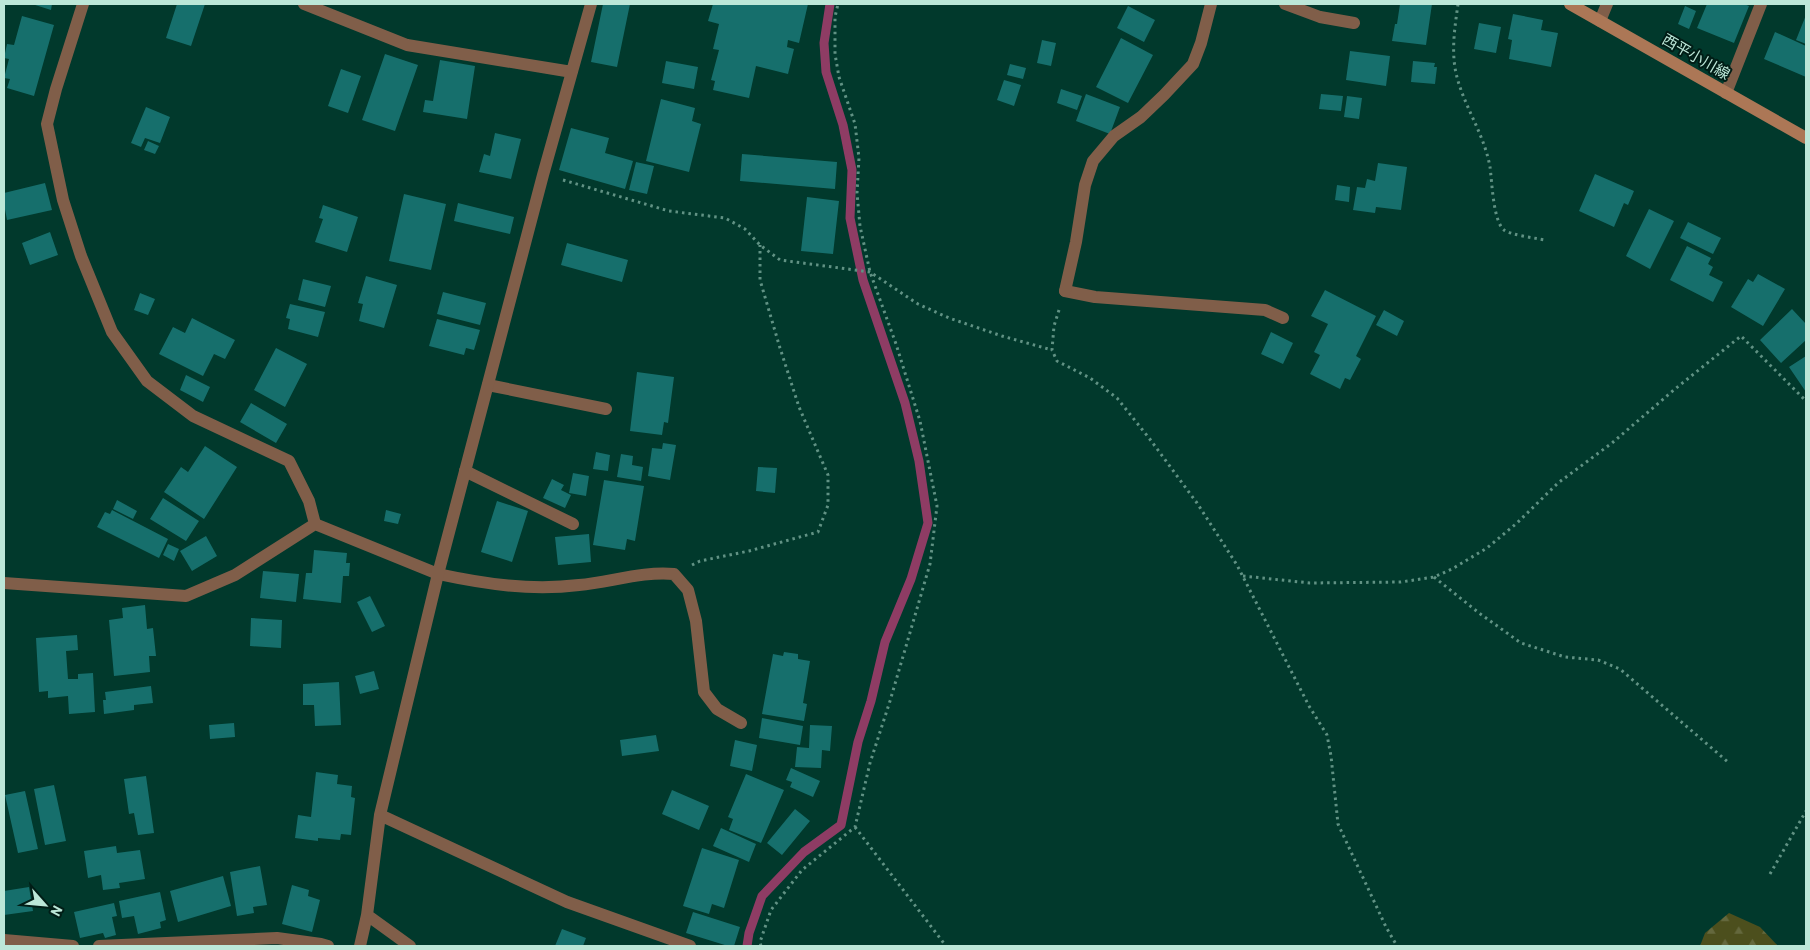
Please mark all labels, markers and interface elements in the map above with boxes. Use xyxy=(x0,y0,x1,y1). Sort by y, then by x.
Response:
street label: 西平小川線 xyxy=(1660,30,1733,83)
north arrow xyxy=(20,880,70,930)
text: N xyxy=(47,903,67,919)

